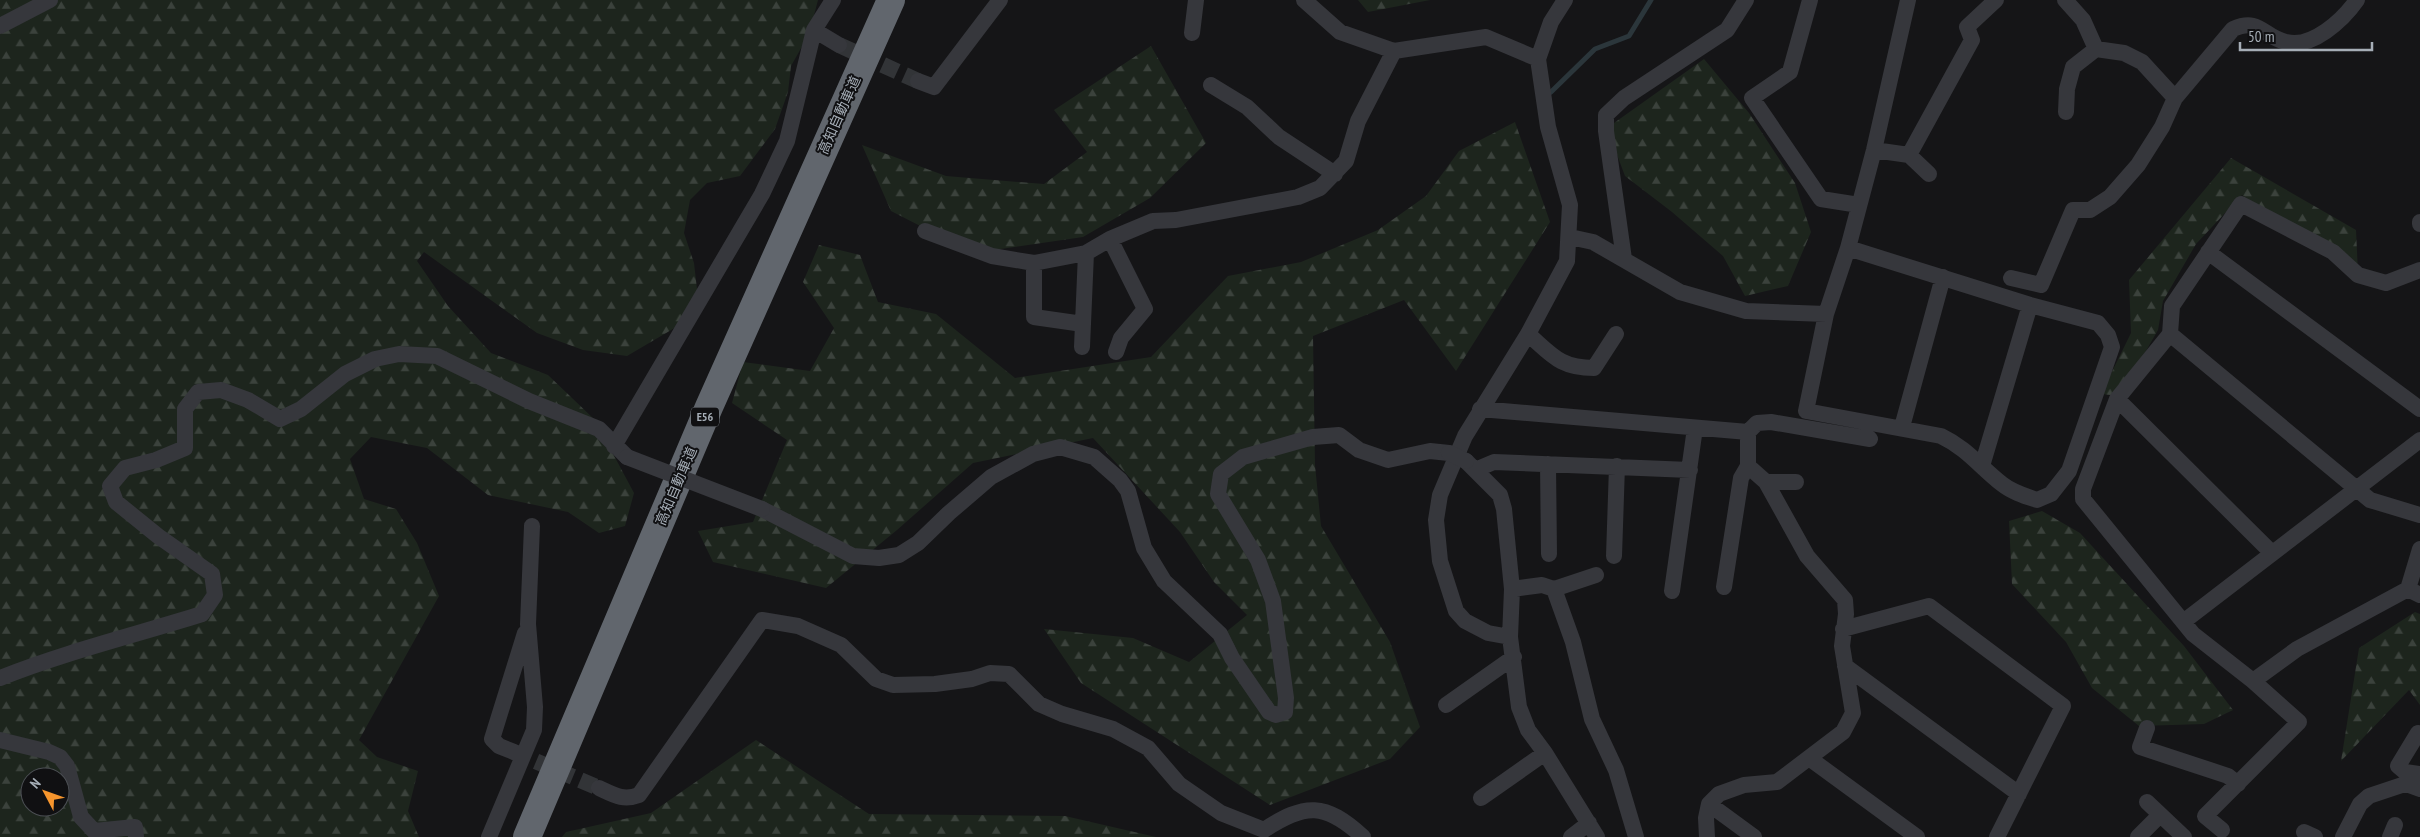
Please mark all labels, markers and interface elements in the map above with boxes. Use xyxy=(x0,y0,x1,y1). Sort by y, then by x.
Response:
scale bar xyxy=(2240,20,2372,52)
text: 50 m xyxy=(2248,27,2274,46)
street label: 高知自動車道 xyxy=(814,73,864,157)
road number: E56 xyxy=(691,408,719,427)
street label: 高知自動車道 xyxy=(651,444,701,528)
north arrow xyxy=(20,767,70,817)
text: N xyxy=(26,775,44,792)

